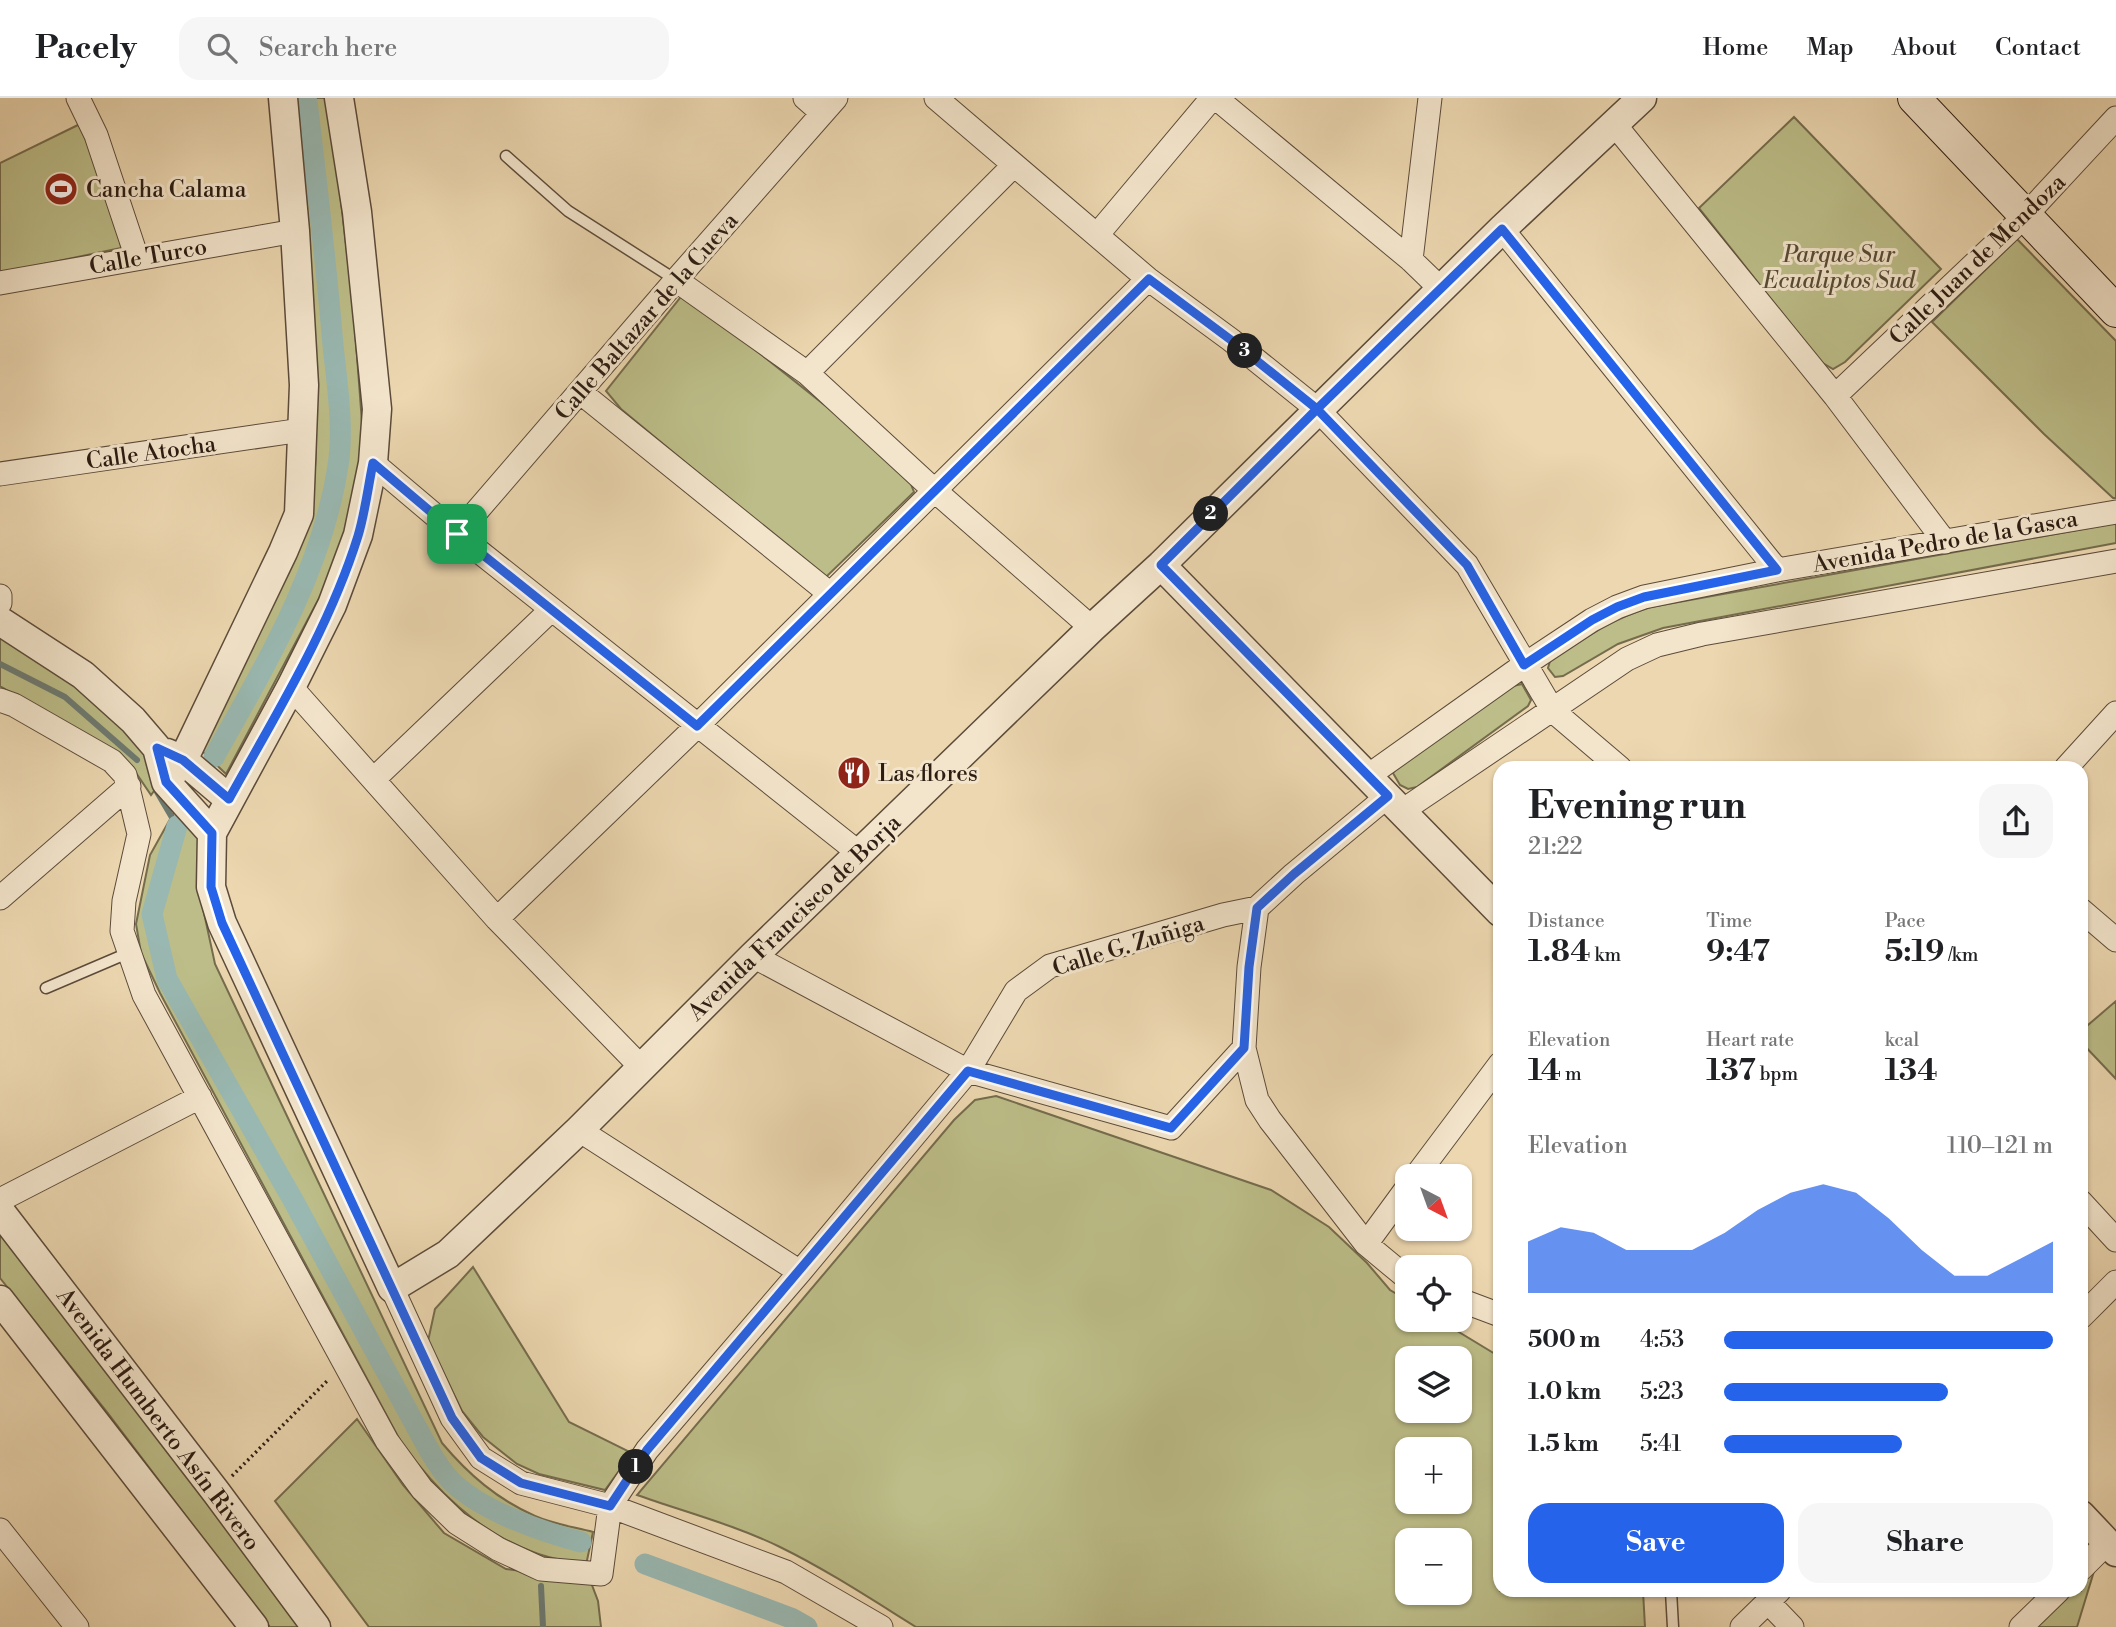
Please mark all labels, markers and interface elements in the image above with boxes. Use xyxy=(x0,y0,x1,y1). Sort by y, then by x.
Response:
search box xyxy=(179,17,669,80)
text: Pacely xyxy=(35,28,137,69)
icon: search xyxy=(203,29,241,67)
text: Search here xyxy=(259,32,397,64)
text: Home xyxy=(1703,33,1768,63)
text: Map xyxy=(1806,33,1854,63)
text: About xyxy=(1892,33,1957,63)
text: Contact xyxy=(1995,33,2081,63)
street label: Calle Juan de Mendoza xyxy=(1884,168,2072,351)
sports icon: Cancha Calama xyxy=(42,170,80,208)
place label: Cancha Calama xyxy=(86,176,247,204)
street label: Calle Baltazar de la Cueva xyxy=(549,207,745,426)
street label: Calle Turco xyxy=(87,233,209,281)
park label: Parque Sur Ecualiptos Sud xyxy=(1762,241,1916,295)
pin: 3 xyxy=(1228,334,1262,368)
text: 3 xyxy=(1239,338,1250,362)
street label: Calle Atocha xyxy=(84,430,218,476)
pin: 2 xyxy=(1194,496,1228,532)
text: 2 xyxy=(1205,501,1216,525)
pin xyxy=(427,504,487,564)
street label: Avenida Pedro de la Gasca xyxy=(1809,505,2080,579)
icon: arrive xyxy=(438,515,476,553)
restaurant icon: Las flores xyxy=(835,754,873,792)
place label: Las flores xyxy=(878,760,978,788)
text: Evening run xyxy=(1528,783,1746,830)
button: share xyxy=(1979,784,2053,858)
street label: Avenida Francisco de Borja xyxy=(682,808,907,1027)
text: 21:22 xyxy=(1528,833,1583,861)
street label: Calle G. Zuñiga xyxy=(1049,909,1208,982)
text: Distance xyxy=(1528,909,1605,933)
text: Time xyxy=(1706,909,1752,933)
text: Pace xyxy=(1885,909,1925,933)
text: 1.84 xyxy=(1528,933,1591,971)
text: 9:47 xyxy=(1706,933,1770,971)
text: 5:19 xyxy=(1885,933,1944,971)
text: km xyxy=(1591,943,1621,967)
text: /km xyxy=(1944,943,1978,967)
text: Elevation xyxy=(1528,1028,1610,1052)
text: Heart rate xyxy=(1706,1028,1794,1052)
text: kcal xyxy=(1885,1028,1919,1052)
text: 14 xyxy=(1528,1052,1561,1090)
text: 137 xyxy=(1706,1052,1756,1090)
text: 134 xyxy=(1885,1052,1938,1090)
text: m xyxy=(1561,1062,1582,1086)
text: bpm xyxy=(1756,1062,1798,1086)
text: Elevation xyxy=(1528,1132,1628,1160)
text: 110–121 m xyxy=(1947,1132,2053,1160)
north arrow xyxy=(1395,1164,1472,1241)
map controls xyxy=(1395,1164,1472,1605)
button: locate xyxy=(1395,1255,1472,1332)
street label: Avenida Humberto Asín Rivero xyxy=(50,1282,266,1556)
text: 500 m xyxy=(1528,1326,1600,1354)
text: 4:53 xyxy=(1640,1326,1684,1354)
button: layers xyxy=(1395,1346,1472,1423)
text: 1.0 km xyxy=(1528,1378,1601,1406)
text: 5:23 xyxy=(1640,1378,1684,1406)
text: 1.5 km xyxy=(1528,1430,1599,1458)
text: 5:41 xyxy=(1640,1430,1681,1458)
button: + xyxy=(1395,1437,1472,1514)
pin: 1 xyxy=(618,1450,654,1484)
text: 1 xyxy=(631,1454,640,1478)
button: Save xyxy=(1528,1503,1784,1583)
button: Share xyxy=(1798,1503,2053,1583)
button: − xyxy=(1395,1528,1472,1605)

